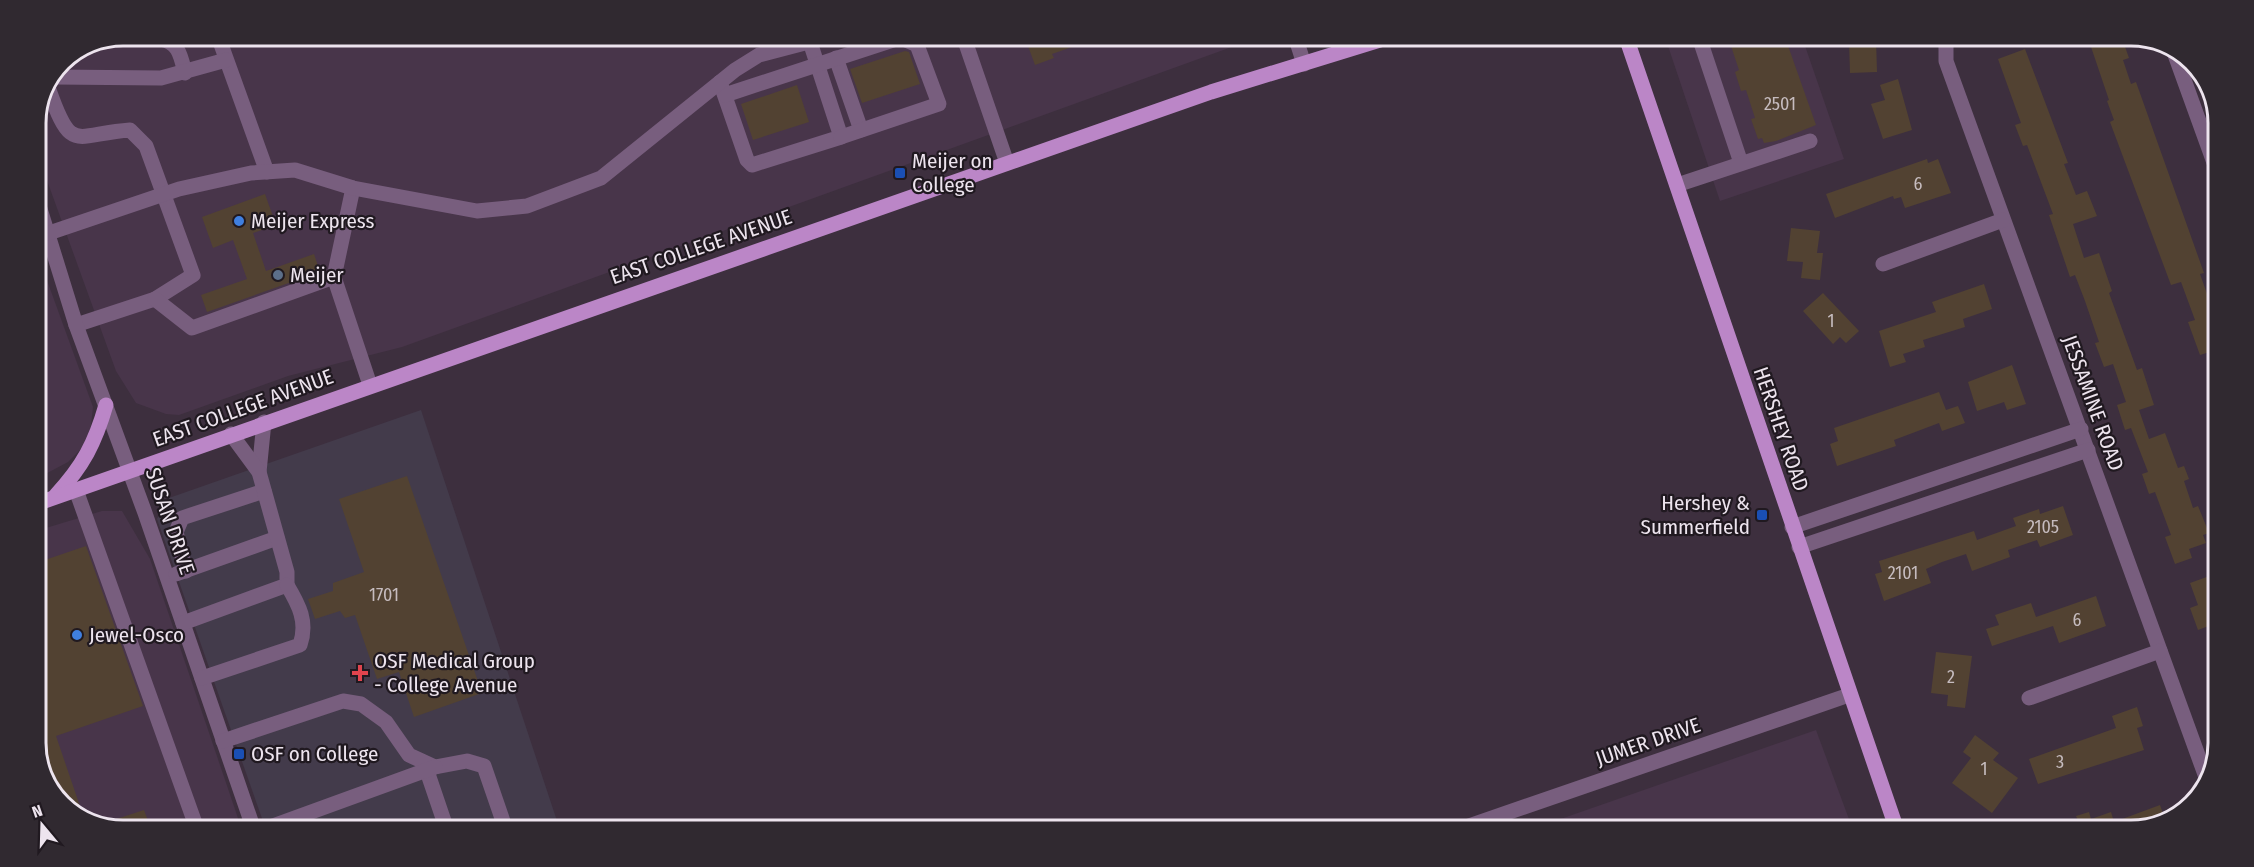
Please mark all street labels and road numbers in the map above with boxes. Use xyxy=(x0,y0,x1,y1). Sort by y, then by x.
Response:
street label: EAST COLLEGE AVENUE xyxy=(607,204,795,290)
street label: JESSAMINE ROAD xyxy=(2056,332,2130,474)
street label: EAST COLLEGE AVENUE xyxy=(149,363,337,453)
street label: HERSHEY ROAD xyxy=(1748,363,1814,495)
street label: SUSAN DRIVE xyxy=(140,464,200,578)
street label: JUMER DRIVE xyxy=(1592,712,1704,772)

